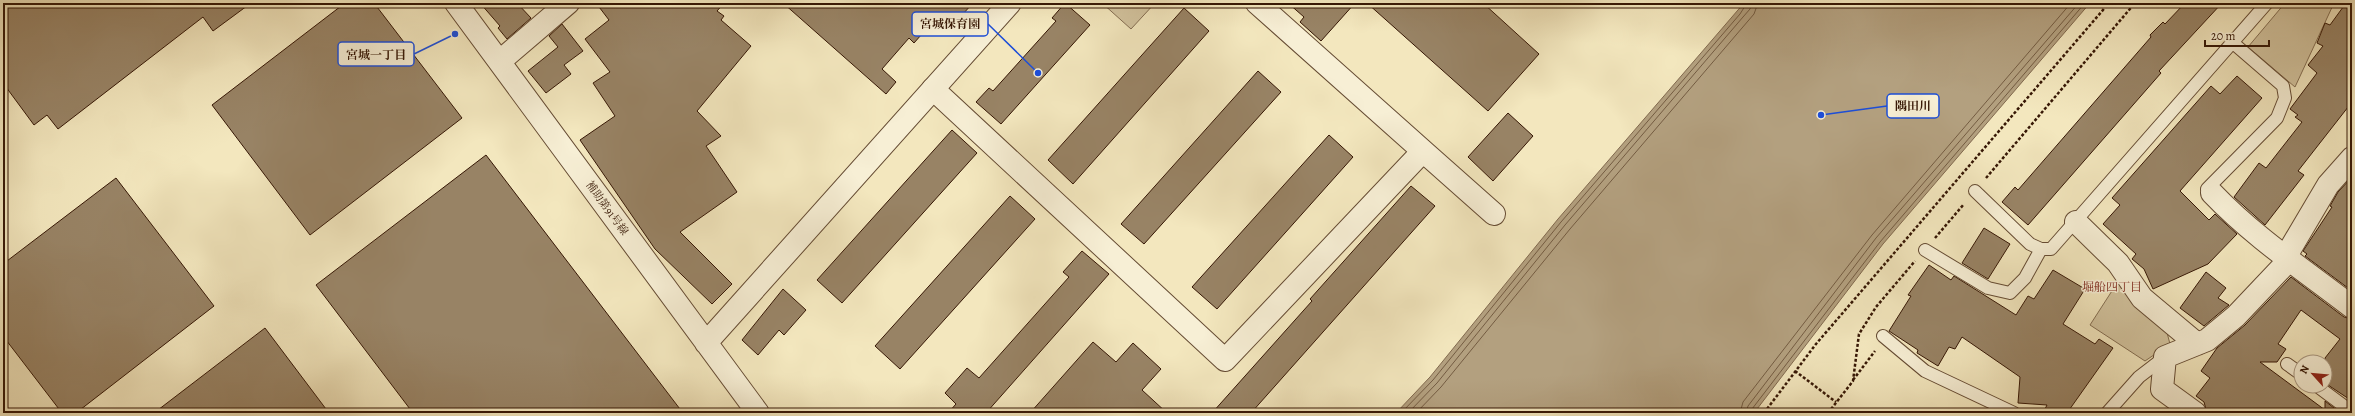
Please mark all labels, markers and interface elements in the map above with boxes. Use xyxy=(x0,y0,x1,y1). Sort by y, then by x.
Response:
callout: 宮城保育園 xyxy=(912,12,988,36)
text: 宮城保育園 xyxy=(920,16,980,32)
scale bar xyxy=(2205,22,2269,48)
text: 20 m xyxy=(2211,28,2235,44)
callout: 宮城一丁目 xyxy=(338,42,414,66)
text: 宮城一丁目 xyxy=(346,47,406,63)
callout: 隅田川 xyxy=(1887,94,1939,118)
text: 隅田川 xyxy=(1895,98,1931,114)
street label: 補助第91号線 xyxy=(582,178,632,238)
district label: 堀船四丁目 xyxy=(2082,279,2142,295)
north arrow xyxy=(2293,354,2333,394)
text: N xyxy=(2296,363,2313,377)

